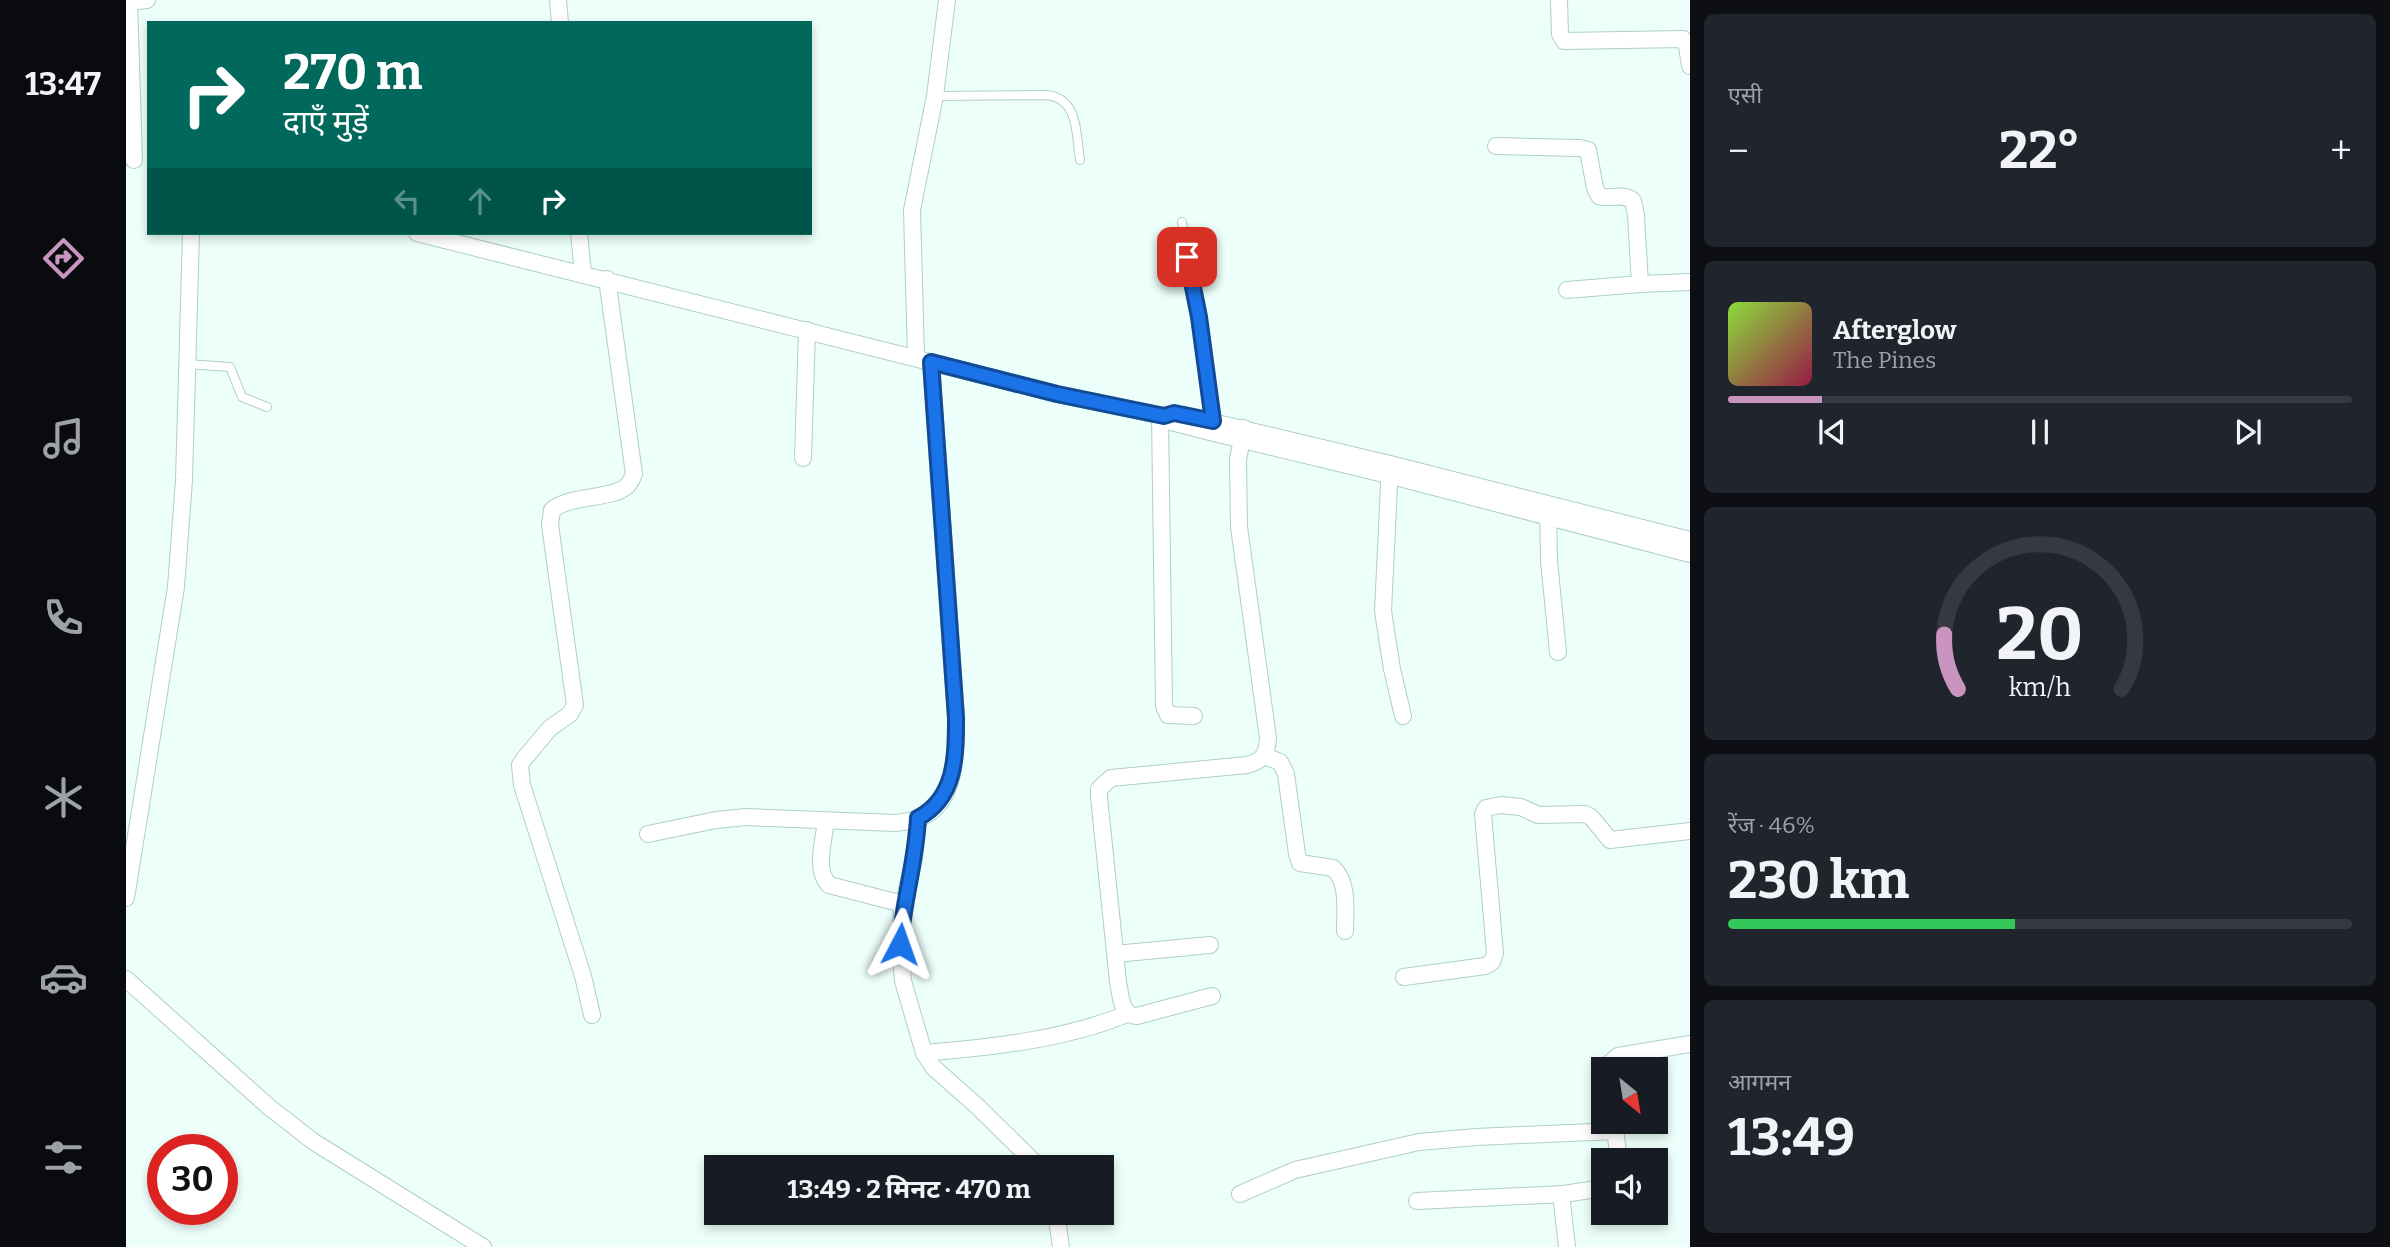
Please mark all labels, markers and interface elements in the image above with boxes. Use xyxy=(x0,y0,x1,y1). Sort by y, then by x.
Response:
text: 270 m xyxy=(283,43,423,102)
icon: right xyxy=(168,49,259,140)
text: 13:47 xyxy=(25,65,101,103)
text: एसी xyxy=(1728,81,1762,109)
text: दाएँ मुड़ें xyxy=(283,103,369,141)
text: 22° xyxy=(1999,119,2080,182)
text: − xyxy=(1728,128,1749,174)
text: + xyxy=(2330,128,2352,174)
icon: left xyxy=(388,182,426,220)
icon: ahead xyxy=(461,182,499,220)
icon: right xyxy=(534,182,572,220)
pin xyxy=(1157,227,1217,287)
icon: directions xyxy=(39,234,88,283)
icon: arrive xyxy=(1168,238,1206,276)
text: Afterglow xyxy=(1833,315,1956,346)
text: The Pines xyxy=(1833,346,1936,374)
icon: previous xyxy=(1813,413,1851,451)
icon: pause xyxy=(2021,413,2059,451)
icon: next xyxy=(2229,413,2267,451)
icon: music xyxy=(39,414,88,463)
text: 20 xyxy=(1996,592,2084,679)
icon: phone xyxy=(39,593,88,642)
text: km/h xyxy=(2009,673,2071,703)
icon: climate xyxy=(39,773,88,822)
text: रेंज · 46% xyxy=(1728,811,1815,839)
text: 230 km xyxy=(1728,849,1909,912)
position arrow xyxy=(863,907,937,981)
icon: car xyxy=(39,953,88,1002)
north arrow xyxy=(1591,1057,1668,1134)
map controls xyxy=(1591,1057,1668,1225)
text: आगमन xyxy=(1728,1068,1791,1096)
text: 13:49 xyxy=(1728,1106,1855,1169)
icon: filters xyxy=(39,1133,88,1182)
speed limit sign: 30 xyxy=(147,1134,238,1225)
button: sound xyxy=(1591,1148,1668,1225)
text: 13:49 · 2 मिनट · 470 m xyxy=(787,1174,1031,1205)

